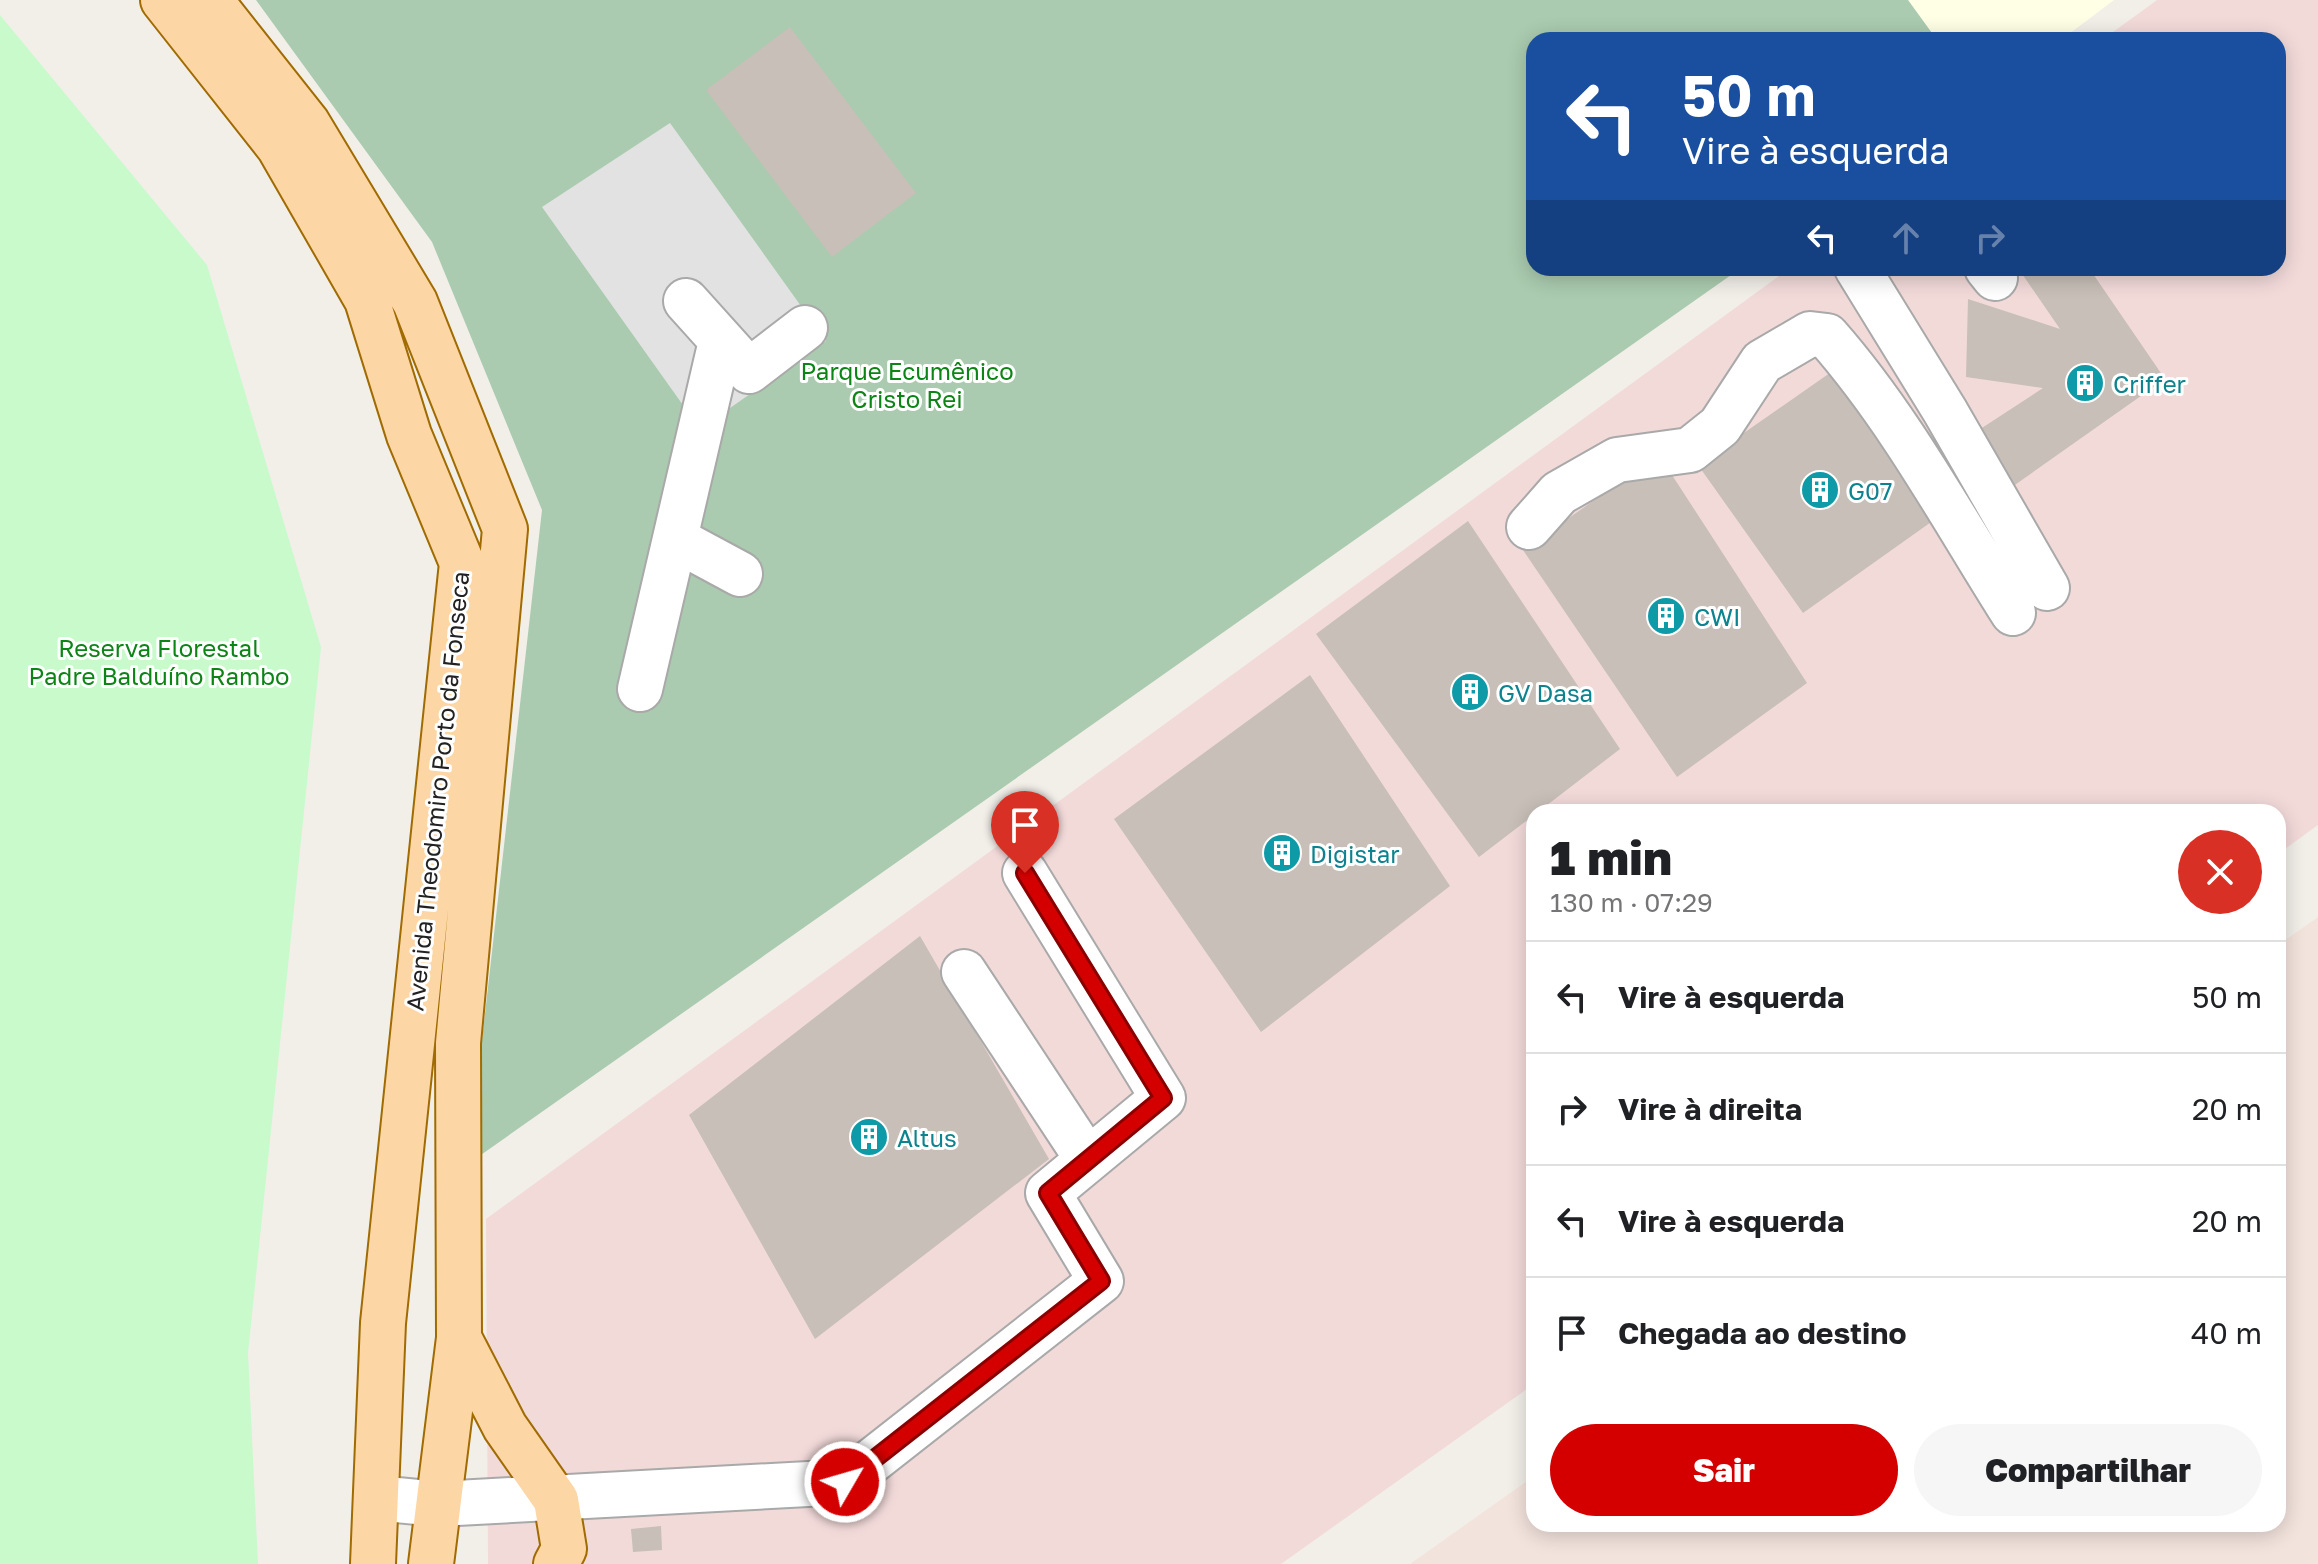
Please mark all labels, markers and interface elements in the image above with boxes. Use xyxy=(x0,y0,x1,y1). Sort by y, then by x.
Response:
text: 50 m xyxy=(1682,61,1816,128)
icon: left xyxy=(1550,64,1654,168)
text: Vire à esquerda xyxy=(1682,129,1950,172)
icon: left xyxy=(1800,216,1844,260)
icon: ahead xyxy=(1884,216,1928,260)
icon: right xyxy=(1968,216,2012,260)
park label: Parque Ecumênico Cristo Rei xyxy=(800,356,1014,413)
building icon: Criffer xyxy=(2064,362,2106,404)
place label: Criffer xyxy=(2113,369,2186,398)
building icon: G07 xyxy=(1799,469,1841,511)
place label: G07 xyxy=(1848,476,1893,505)
street label: Avenida Theodomiro Porto da Fonseca xyxy=(399,570,475,1012)
building icon: CWI xyxy=(1645,595,1687,637)
place label: CWI xyxy=(1694,602,1741,631)
park label: Reserva Florestal Padre Balduíno Rambo xyxy=(29,633,289,690)
building icon: GV Dasa xyxy=(1449,671,1491,713)
place label: GV Dasa xyxy=(1498,678,1593,707)
pin xyxy=(991,791,1059,873)
icon: arrive xyxy=(1003,803,1047,847)
text: 1 min xyxy=(1550,828,1672,886)
button: close xyxy=(2178,830,2262,914)
building icon: Digistar xyxy=(1261,832,1303,874)
place label: Digistar xyxy=(1310,839,1400,868)
text: 130 m · 07:29 xyxy=(1550,887,1713,918)
icon: left xyxy=(1550,975,1594,1019)
text: Vire à esquerda xyxy=(1618,979,1844,1015)
text: 50 m xyxy=(2192,979,2262,1015)
icon: right xyxy=(1550,1087,1594,1131)
text: Vire à direita xyxy=(1618,1091,1802,1127)
text: 20 m xyxy=(2192,1091,2262,1127)
building icon: Altus xyxy=(848,1116,890,1158)
place label: Altus xyxy=(897,1123,957,1152)
icon: left xyxy=(1550,1199,1594,1243)
text: Vire à esquerda xyxy=(1618,1203,1844,1239)
text: 20 m xyxy=(2192,1203,2262,1239)
icon: arrive xyxy=(1550,1311,1594,1355)
text: Chegada ao destino xyxy=(1618,1315,1906,1351)
text: 40 m xyxy=(2191,1315,2262,1351)
button: Sair xyxy=(1550,1424,1898,1516)
button: Compartilhar xyxy=(1914,1424,2262,1516)
position arrow xyxy=(803,1440,887,1524)

